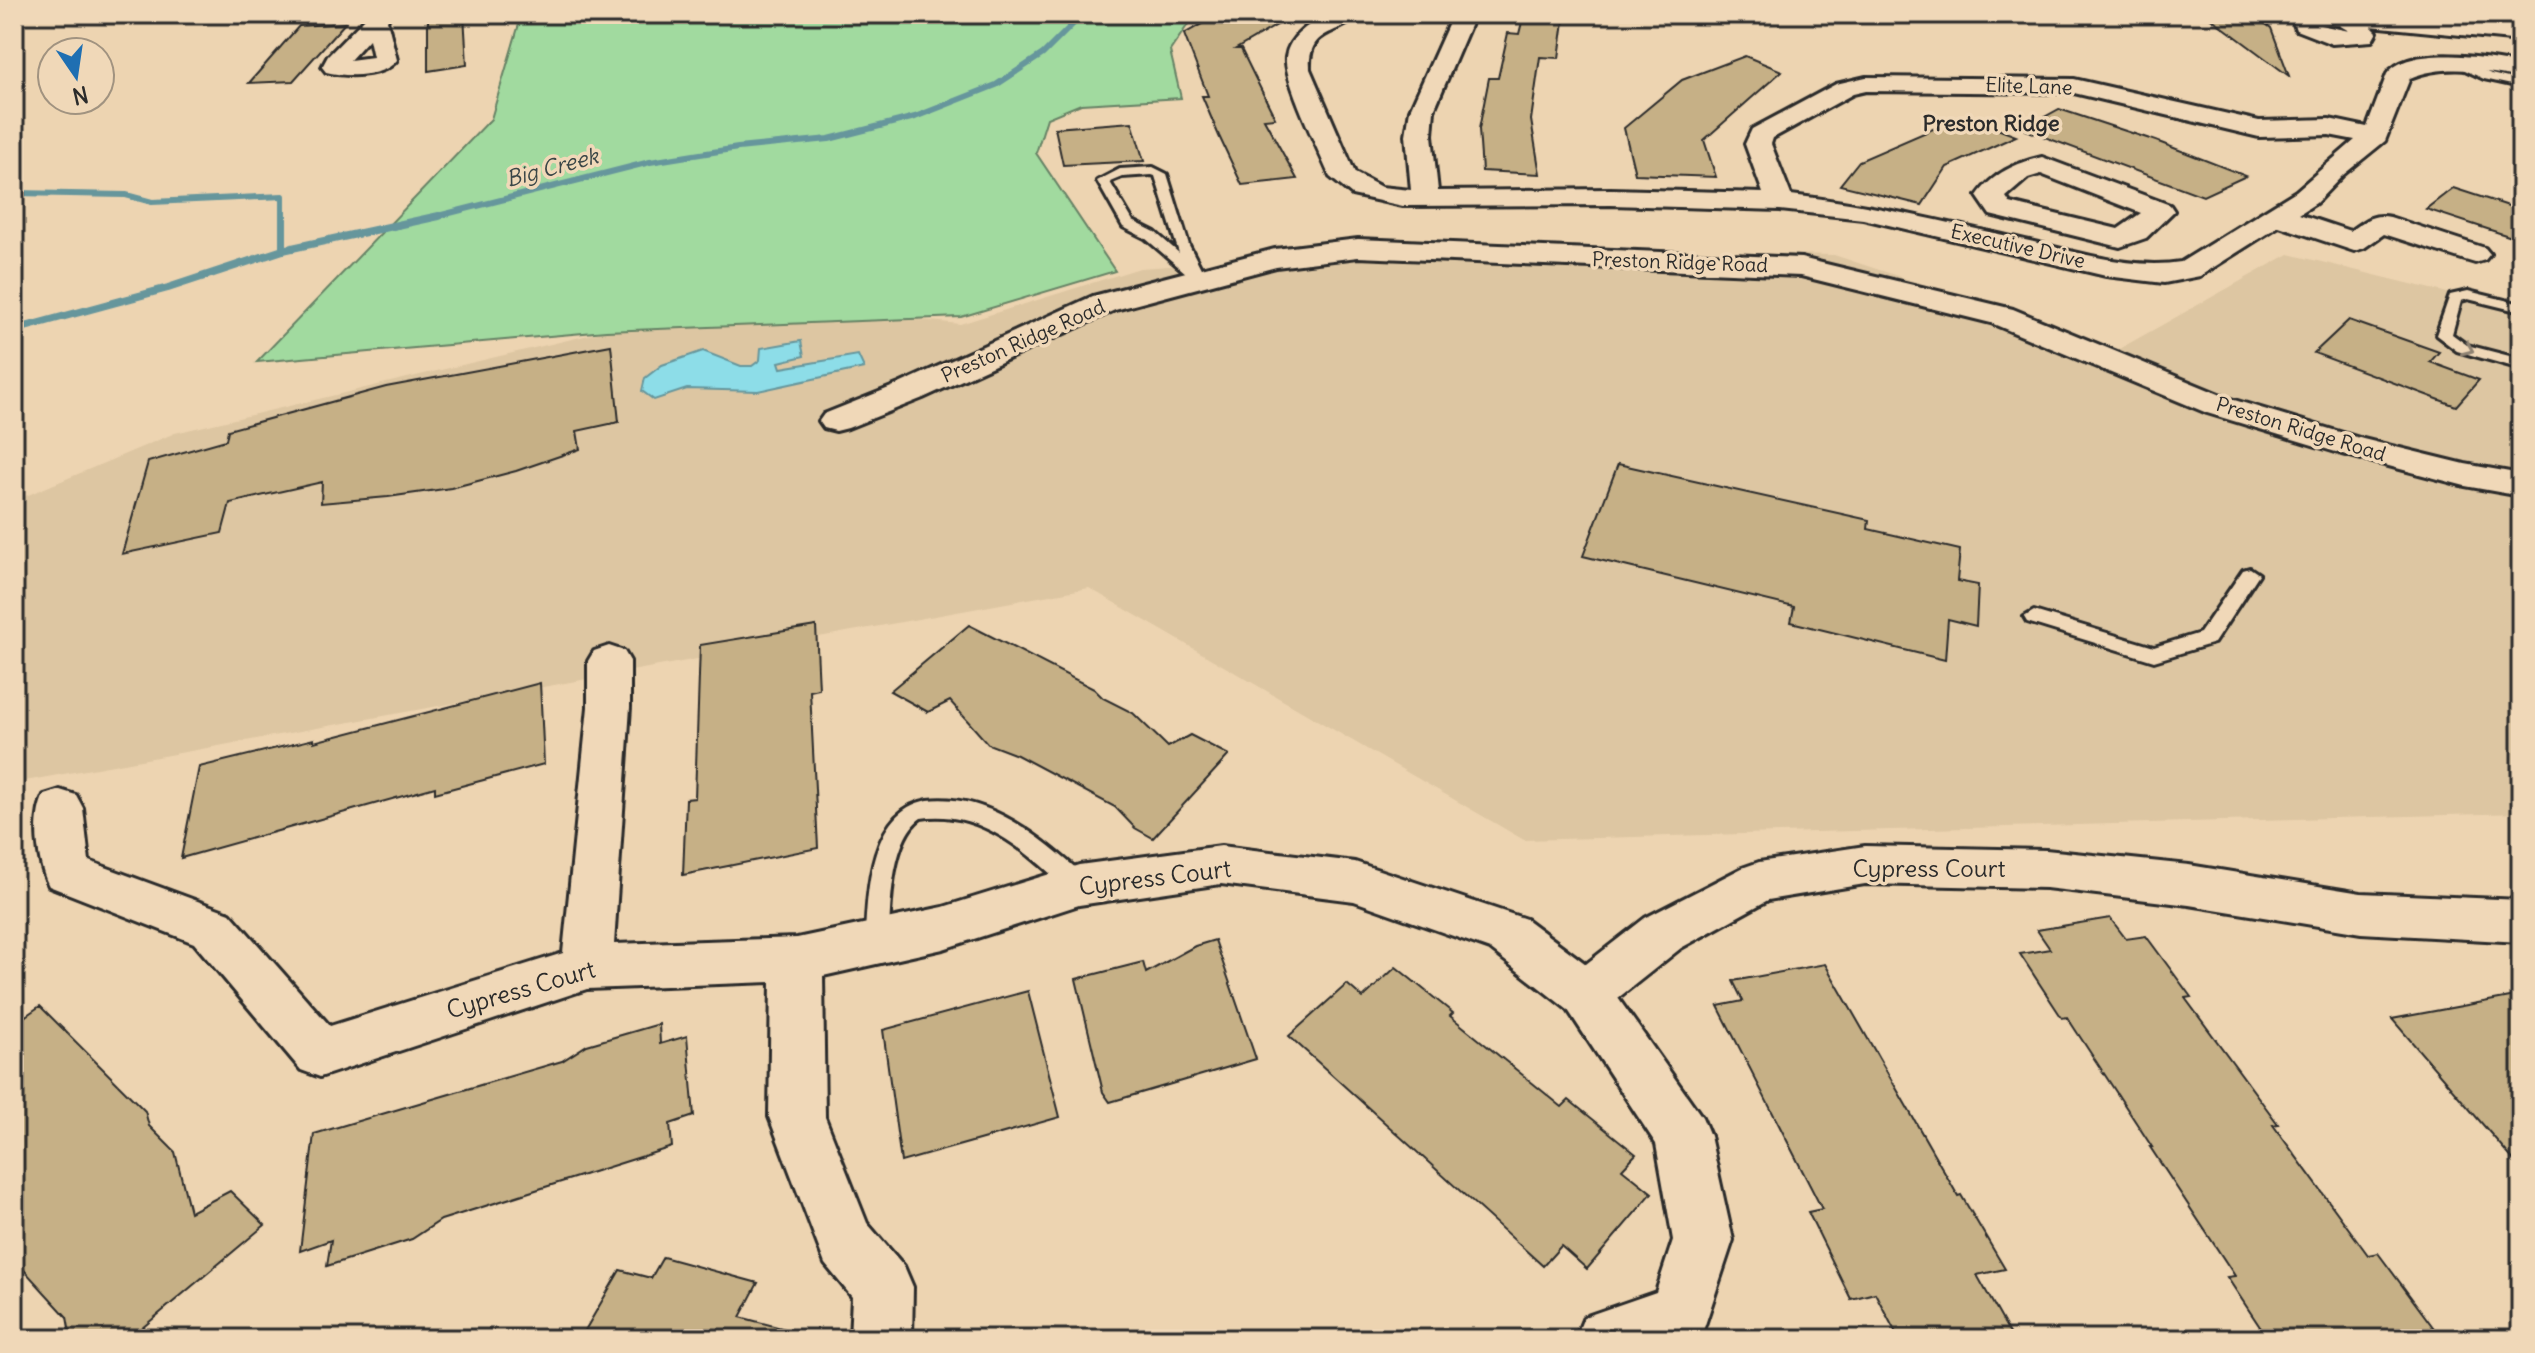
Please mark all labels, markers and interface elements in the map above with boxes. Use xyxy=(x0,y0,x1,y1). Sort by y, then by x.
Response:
north arrow xyxy=(36,36,116,116)
street label: Elite Lane xyxy=(1985,71,2073,100)
text: N xyxy=(70,80,91,111)
district label: Preston Ridge xyxy=(1922,109,2060,137)
water label: Big Creek xyxy=(503,141,603,193)
street label: Executive Drive xyxy=(1948,218,2088,273)
street label: Preston Ridge Road xyxy=(1591,246,1769,277)
street label: Preston Ridge Road xyxy=(937,293,1109,388)
one-way arrow xyxy=(2460,339,2474,355)
street label: Preston Ridge Road xyxy=(2213,391,2389,466)
street label: Cypress Court xyxy=(1077,853,1233,901)
street label: Cypress Court xyxy=(1852,853,2006,883)
street label: Cypress Court xyxy=(443,953,599,1025)

